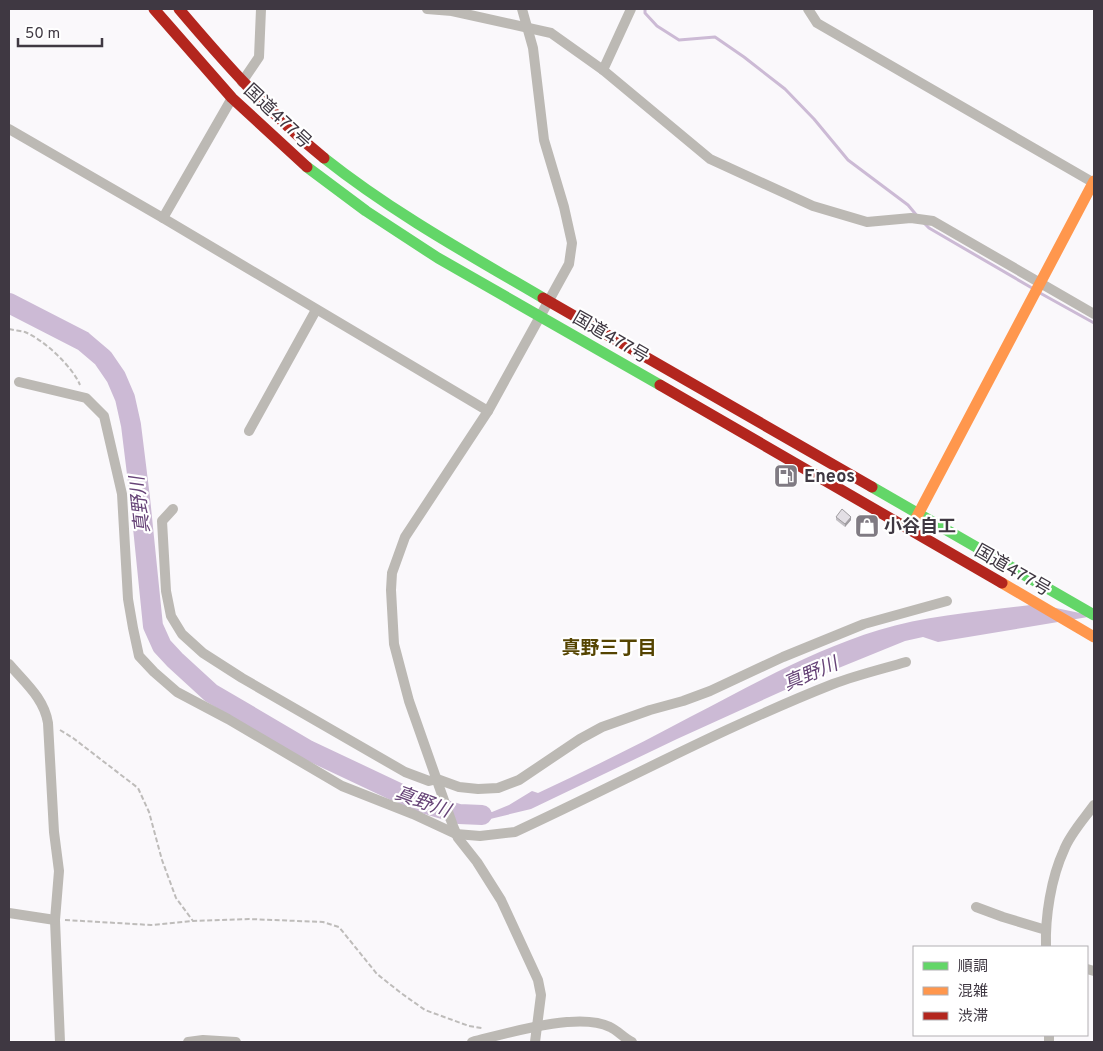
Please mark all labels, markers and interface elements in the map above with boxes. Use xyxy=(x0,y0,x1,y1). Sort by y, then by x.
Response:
scale bar xyxy=(18,15,101,47)
text: 50 m xyxy=(25,25,60,44)
street label: 国道477号 xyxy=(238,80,316,154)
street label: 国道477号 xyxy=(568,307,653,369)
fuel station icon: Eneos xyxy=(773,463,799,489)
place label: Eneos xyxy=(804,466,855,489)
water label: 真野川 xyxy=(126,473,156,534)
shop icon: 小谷自工 xyxy=(854,513,880,539)
place label: 小谷自工 xyxy=(884,516,956,539)
street label: 国道477号 xyxy=(970,540,1055,602)
district label: 真野三丁目 xyxy=(561,637,657,661)
water label: 真野川 xyxy=(780,652,844,697)
water label: 真野川 xyxy=(391,782,455,825)
legend xyxy=(913,946,1088,1036)
text: 順調 xyxy=(958,958,988,977)
text: 混雑 xyxy=(958,983,988,1002)
text: 渋滞 xyxy=(958,1008,988,1027)

